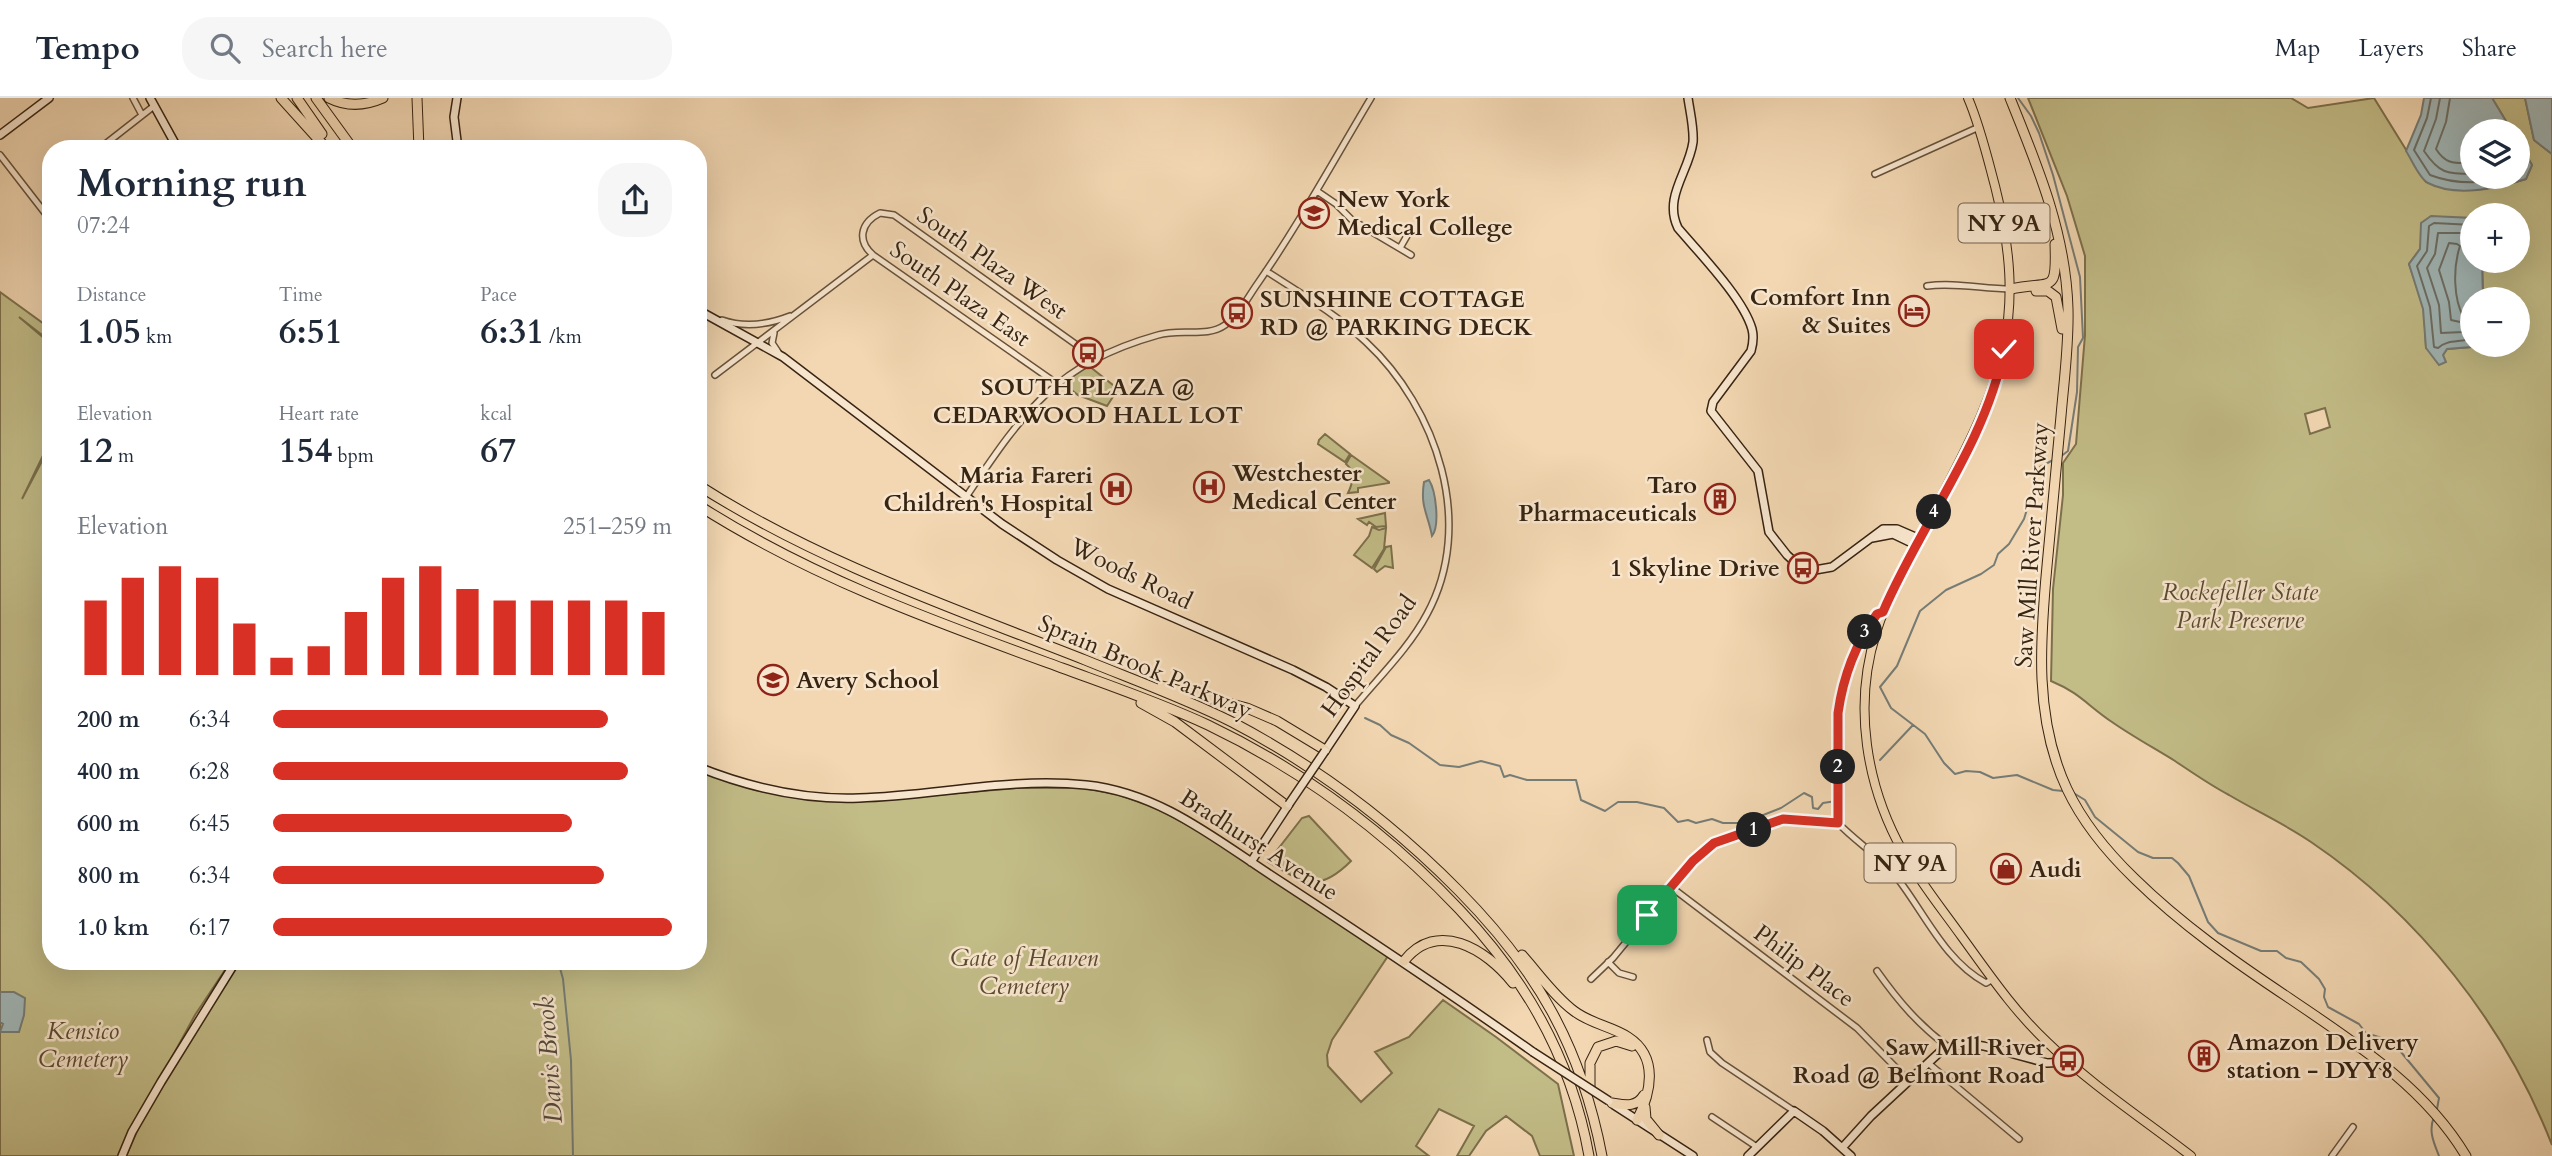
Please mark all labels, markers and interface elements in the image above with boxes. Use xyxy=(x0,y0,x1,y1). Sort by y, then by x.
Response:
search box xyxy=(182,17,672,80)
text: Tempo xyxy=(35,26,140,71)
icon: search xyxy=(206,29,244,67)
text: Search here xyxy=(262,31,388,66)
text: Map xyxy=(2275,32,2321,65)
text: Layers xyxy=(2359,32,2424,65)
text: Share xyxy=(2462,32,2517,65)
map controls xyxy=(2460,119,2530,357)
button: layers xyxy=(2460,119,2530,189)
text: Morning run xyxy=(77,158,307,210)
button: share xyxy=(598,163,672,237)
place label: New York Medical College xyxy=(1337,183,1513,244)
school or university icon: New York Medical College xyxy=(1297,196,1331,230)
street label: South Plaza West xyxy=(910,199,1074,327)
button: + xyxy=(2460,203,2530,273)
road number: NY 9A xyxy=(1958,204,2050,242)
text: 07:24 xyxy=(77,210,130,241)
street label: South Plaza East xyxy=(883,233,1037,355)
place label: Comfort Inn & Suites xyxy=(1750,281,1892,342)
text: Distance xyxy=(77,282,146,308)
text: Time xyxy=(279,282,323,308)
text: Pace xyxy=(480,282,517,308)
place label: SUNSHINE COTTAGE RD @ PARKING DECK xyxy=(1260,283,1533,344)
button: − xyxy=(2460,287,2530,357)
hotel icon: Comfort Inn & Suites xyxy=(1897,294,1931,328)
bus stop icon: SUNSHINE COTTAGE RD @ PARKING DECK xyxy=(1220,296,1254,330)
text: 1.05 xyxy=(77,308,141,356)
text: 6:51 xyxy=(279,308,343,356)
text: 6:31 xyxy=(480,308,544,356)
pin xyxy=(1974,319,2034,379)
text: km xyxy=(141,324,172,350)
text: /km xyxy=(544,324,582,350)
icon: check xyxy=(1985,330,2023,368)
bus stop icon: SOUTH PLAZA @ CEDARWOOD HALL LOT xyxy=(1071,336,1105,370)
place label: SOUTH PLAZA @ CEDARWOOD HALL LOT xyxy=(933,371,1243,432)
text: Elevation xyxy=(77,401,152,427)
text: Heart rate xyxy=(279,401,359,427)
text: kcal xyxy=(480,401,512,427)
street label: Saw Mill River Parkway xyxy=(2007,421,2057,669)
text: 12 xyxy=(77,427,113,475)
text: 154 xyxy=(279,427,332,475)
text: 67 xyxy=(480,427,516,475)
text: m xyxy=(113,443,134,469)
text: bpm xyxy=(332,443,374,469)
place label: Westchester Medical Center xyxy=(1231,457,1397,518)
place label: Maria Fareri Children's Hospital xyxy=(883,459,1093,520)
place label: Taro Pharmaceuticals xyxy=(1518,469,1697,530)
hospital icon: Westchester Medical Center xyxy=(1192,470,1226,504)
hospital icon: Maria Fareri Children's Hospital xyxy=(1099,472,1133,506)
building icon: Taro Pharmaceuticals xyxy=(1703,482,1737,516)
pin: 4 xyxy=(1916,494,1952,530)
text: 4 xyxy=(1929,498,1938,524)
text: Elevation xyxy=(77,511,168,542)
text: 251–259 m xyxy=(563,511,672,542)
street label: Woods Road xyxy=(1063,530,1198,618)
bus stop icon: 1 Skyline Drive xyxy=(1786,551,1820,585)
place label: 1 Skyline Drive xyxy=(1610,552,1780,585)
park label: Rockefeller State Park Preserve xyxy=(2162,576,2319,637)
street label: Hospital Road xyxy=(1313,588,1425,724)
street label: Sprain Brook Parkway xyxy=(1033,607,1257,727)
pin: 3 xyxy=(1848,614,1882,650)
text: 3 xyxy=(1860,618,1869,644)
school or university icon: Avery School xyxy=(756,663,790,697)
place label: Avery School xyxy=(796,664,939,697)
text: 200 m xyxy=(77,704,140,735)
text: 6:34 xyxy=(189,704,230,735)
pin: 2 xyxy=(1820,750,1856,784)
text: 2 xyxy=(1833,753,1842,779)
text: 400 m xyxy=(77,756,140,787)
text: 6:28 xyxy=(189,756,230,787)
street label: Bradhurst Avenue xyxy=(1173,781,1345,909)
text: 600 m xyxy=(77,808,140,839)
text: 6:45 xyxy=(189,808,230,839)
pin: 1 xyxy=(1736,812,1772,848)
text: 1 xyxy=(1749,816,1758,842)
road number: NY 9A xyxy=(1864,844,1955,883)
shop icon: Audi xyxy=(1989,852,2023,886)
place label: Audi xyxy=(2029,853,2082,886)
text: 800 m xyxy=(77,860,140,891)
text: 6:34 xyxy=(189,860,230,891)
pin xyxy=(1617,885,1677,945)
icon: arrive xyxy=(1628,896,1666,934)
text: 1.0 km xyxy=(77,912,149,943)
text: 6:17 xyxy=(189,912,230,943)
street label: Philip Place xyxy=(1747,917,1861,1015)
park label: Gate of Heaven Cemetery xyxy=(950,942,1098,1003)
water label: Davis Brook xyxy=(527,995,571,1125)
park label: Kensico Cemetery xyxy=(38,1015,128,1076)
place label: Amazon Delivery station - DYY8 xyxy=(2227,1026,2419,1087)
place label: Saw Mill River Road @ Belmont Road xyxy=(1793,1031,2045,1092)
building icon: Amazon Delivery station - DYY8 xyxy=(2187,1039,2221,1073)
bus stop icon: Saw Mill River Road @ Belmont Road xyxy=(2051,1044,2085,1078)

